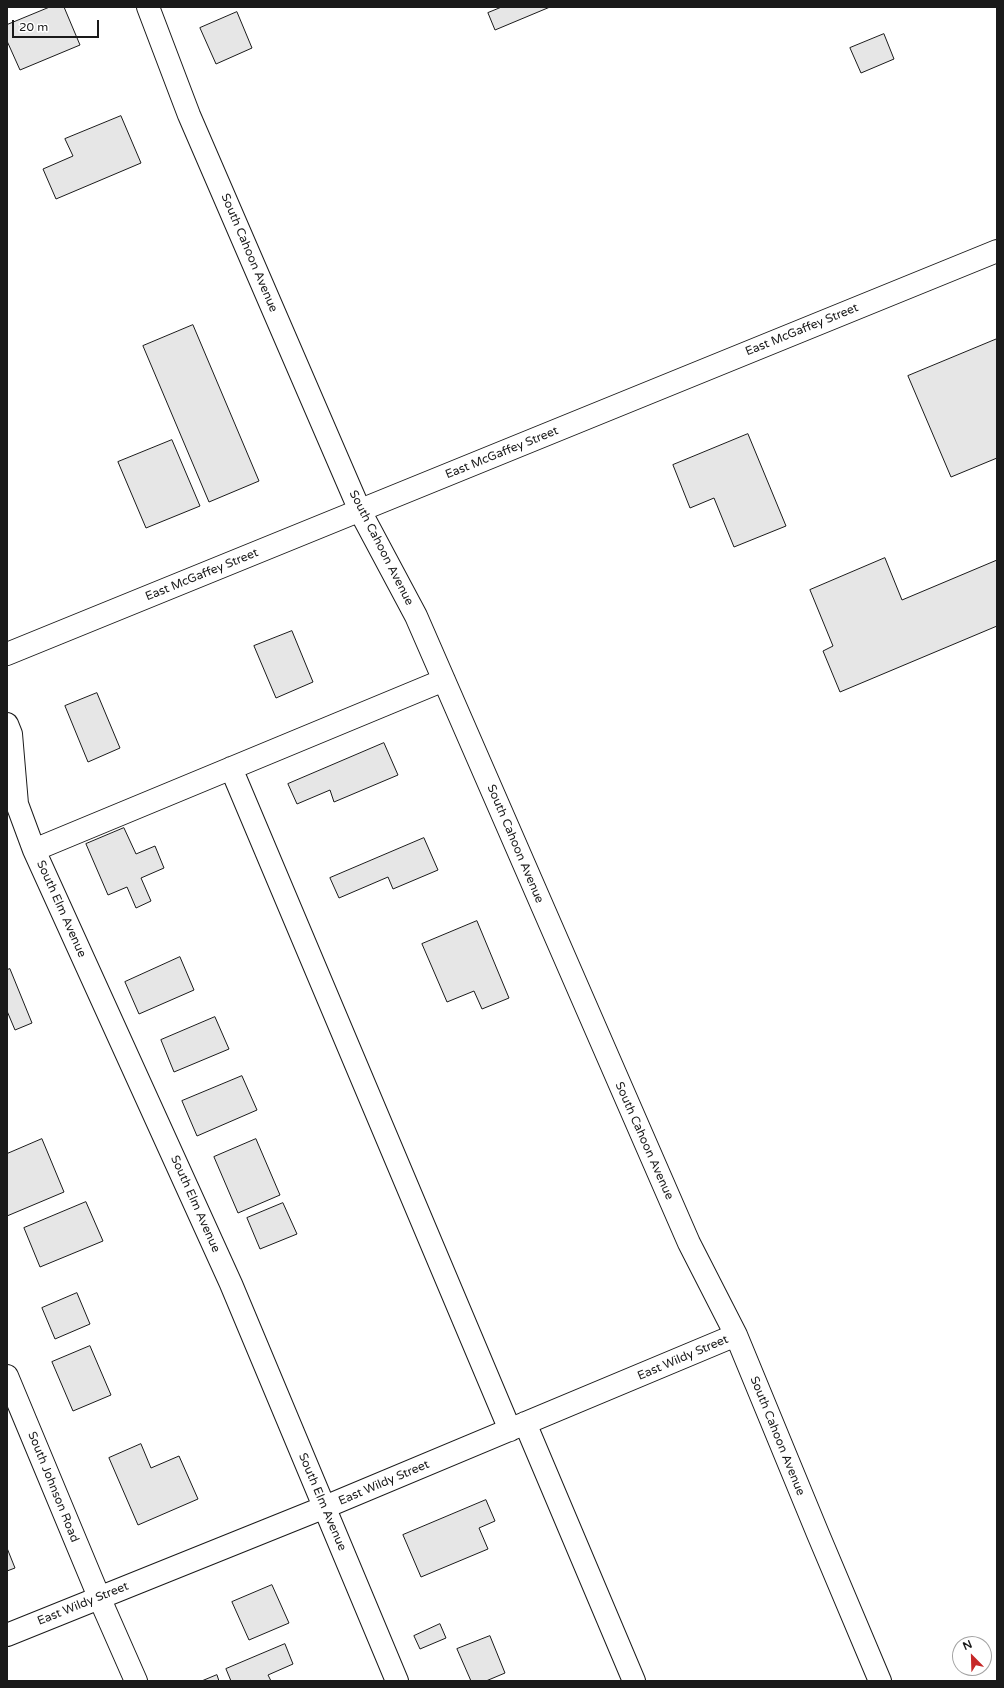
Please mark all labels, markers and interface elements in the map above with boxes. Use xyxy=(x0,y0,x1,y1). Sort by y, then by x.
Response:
scale bar xyxy=(14,12,101,38)
text: 20 m xyxy=(19,20,48,34)
street label: South Cahoon Avenue xyxy=(217,192,281,314)
street label: East McGaffey Street xyxy=(743,301,861,359)
street label: East McGaffey Street xyxy=(443,424,561,482)
street label: South Cahoon Avenue xyxy=(346,488,416,608)
street label: East McGaffey Street xyxy=(143,546,261,604)
street label: South Cahoon Avenue xyxy=(483,783,547,905)
street label: South Elm Avenue xyxy=(33,858,89,960)
street label: South Cahoon Avenue xyxy=(612,1080,676,1202)
street label: South Elm Avenue xyxy=(167,1153,223,1255)
street label: East Wildy Street xyxy=(635,1332,731,1384)
street label: South Cahoon Avenue xyxy=(746,1374,808,1498)
street label: South Johnson Road xyxy=(24,1430,82,1544)
street label: South Elm Avenue xyxy=(295,1451,349,1553)
street label: East Wildy Street xyxy=(336,1457,432,1509)
street label: East Wildy Street xyxy=(35,1579,131,1629)
north arrow xyxy=(952,1636,992,1676)
text: N xyxy=(961,1638,974,1653)

